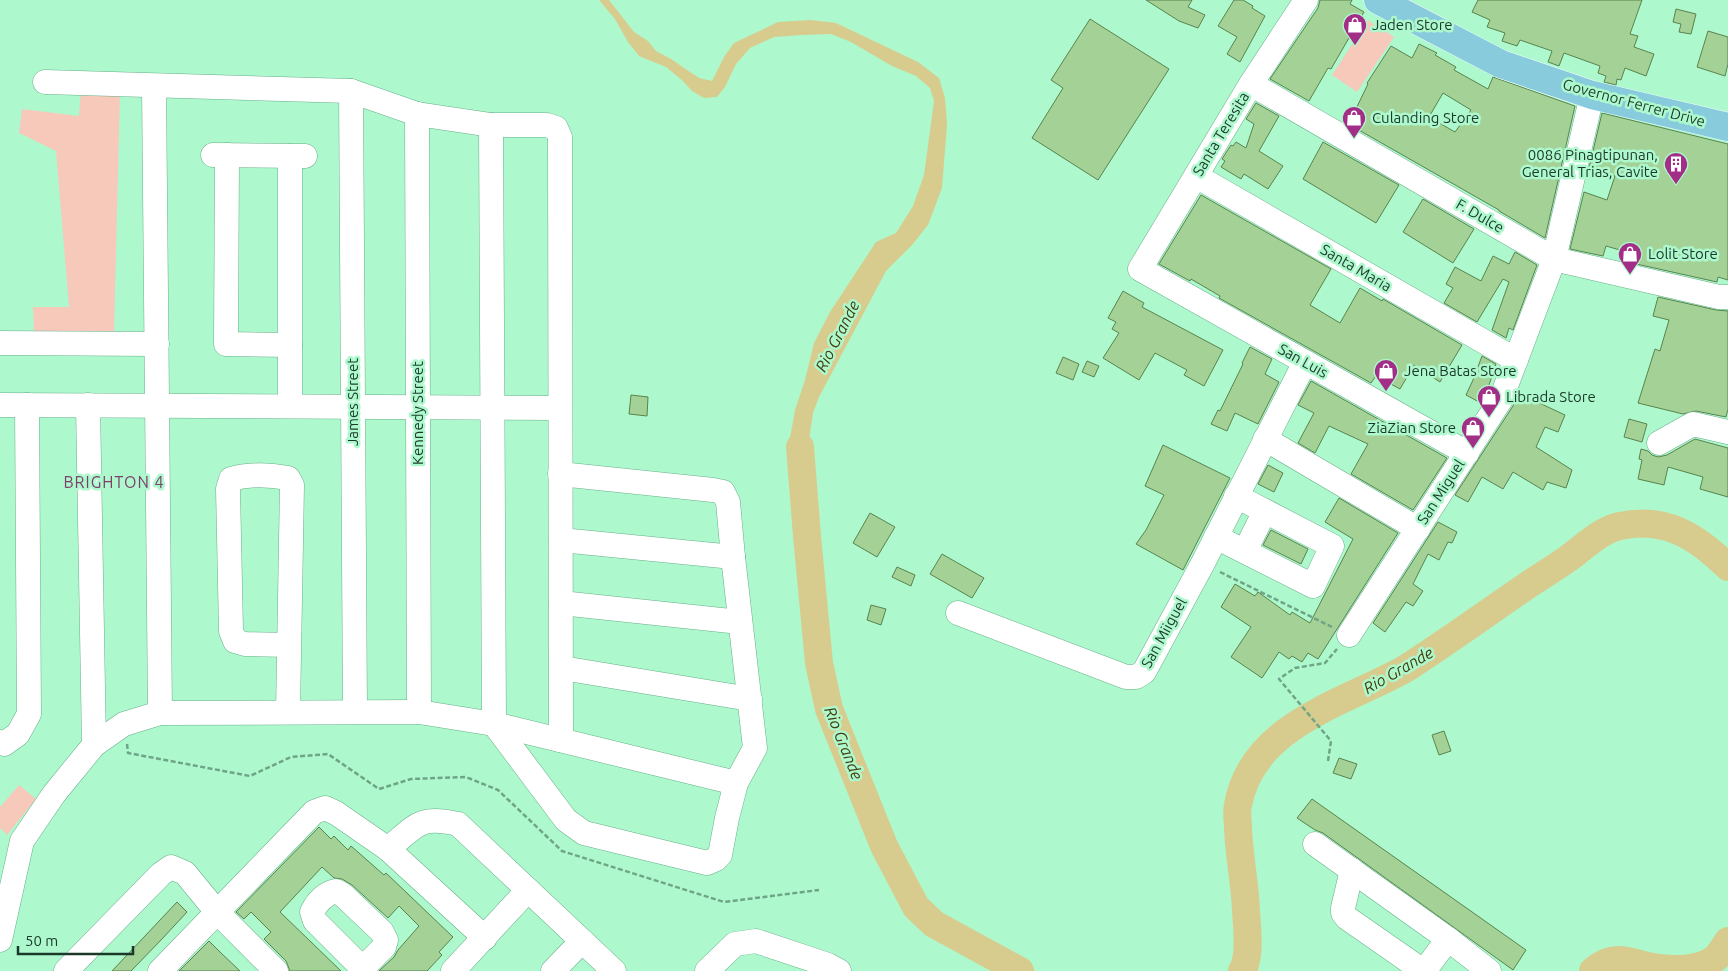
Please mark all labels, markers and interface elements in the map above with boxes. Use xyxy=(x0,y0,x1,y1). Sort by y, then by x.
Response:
shop icon: Jaden Store xyxy=(1342,12,1368,46)
place label: Jaden Store xyxy=(1372,16,1453,33)
street label: Governor Ferrer Drive xyxy=(1561,75,1707,130)
street label: Santa Teresita xyxy=(1189,89,1252,179)
shop icon: Culanding Store xyxy=(1341,105,1367,139)
place label: Culanding Store xyxy=(1372,109,1479,126)
place label: 0086 Pinagtipunan, General Trias, Cavite xyxy=(1522,146,1658,180)
building icon: 0086 Pinagtipunan, General Trias, Cavite xyxy=(1663,151,1689,185)
street label: F. Dulce xyxy=(1453,195,1507,236)
street label: Santa Maria xyxy=(1318,240,1395,295)
shop icon: Lolit Store xyxy=(1617,241,1643,275)
place label: Lolit Store xyxy=(1648,245,1718,262)
water label: Rio Grande xyxy=(811,298,863,374)
street label: San Luis xyxy=(1276,340,1331,381)
street label: James Street xyxy=(344,358,361,446)
shop icon: Jena Batas Store xyxy=(1373,358,1399,392)
street label: Kennedy Street xyxy=(409,361,426,465)
place label: Jena Batas Store xyxy=(1404,362,1517,379)
shop icon: Librada Store xyxy=(1476,384,1502,418)
place label: Librada Store xyxy=(1506,388,1596,405)
shop icon: ZiaZian Store xyxy=(1460,415,1486,449)
place label: ZiaZian Store xyxy=(1368,419,1456,436)
street label: San Miguel xyxy=(1413,456,1468,527)
district label: BRIGHTON 4 xyxy=(63,473,165,491)
street label: San Miiguel xyxy=(1137,595,1190,671)
water label: Rio Grande xyxy=(1360,643,1436,697)
water label: Rio Grande xyxy=(821,704,867,782)
scale bar xyxy=(18,924,132,956)
text: 50 m xyxy=(25,932,58,949)

